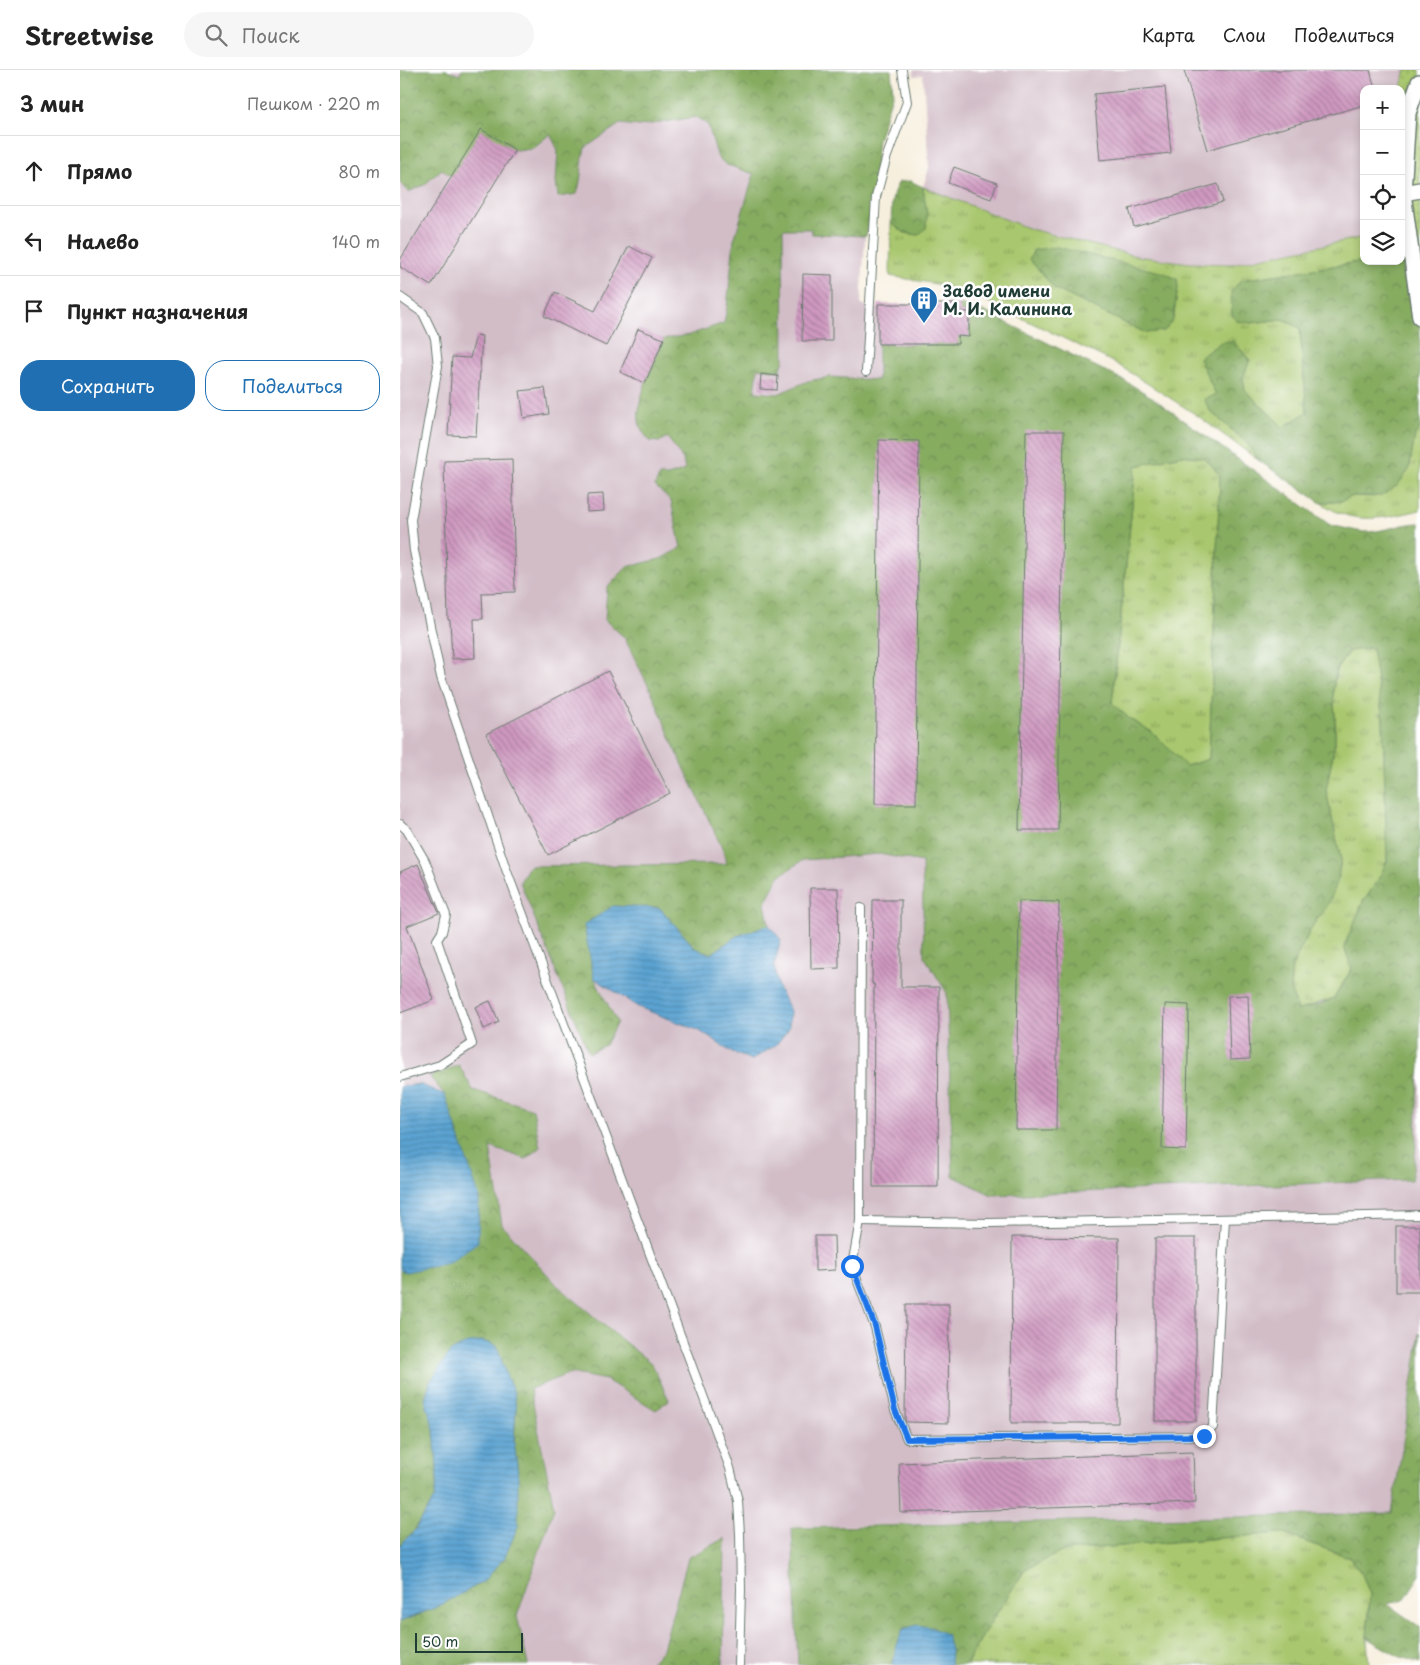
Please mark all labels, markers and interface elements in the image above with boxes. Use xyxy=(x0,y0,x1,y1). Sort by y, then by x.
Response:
search box xyxy=(184,12,534,57)
text: Streetwise xyxy=(25,17,154,53)
icon: search xyxy=(202,21,230,49)
text: Поиск xyxy=(242,21,299,49)
text: Карта xyxy=(1142,21,1195,48)
text: Слои xyxy=(1223,21,1266,48)
text: Поделиться xyxy=(1294,21,1395,48)
map controls xyxy=(1360,85,1405,265)
button: + xyxy=(1360,85,1405,130)
text: 3 мин xyxy=(20,87,84,119)
text: Пешком · 220 m xyxy=(247,91,380,115)
button: − xyxy=(1360,130,1405,175)
icon: ahead xyxy=(20,157,48,185)
text: Прямо xyxy=(67,157,132,185)
text: 80 m xyxy=(338,159,380,183)
button: locate xyxy=(1360,175,1405,220)
button: layers xyxy=(1360,220,1405,265)
icon: left xyxy=(20,227,48,255)
text: Налево xyxy=(67,227,139,255)
text: 140 m xyxy=(332,229,380,253)
place label: Завод имени М. И. Калинина xyxy=(942,278,1072,320)
building icon: Завод имени М. И. Калинина xyxy=(909,285,939,324)
icon: arrive xyxy=(20,297,48,325)
text: Пункт назначения xyxy=(67,297,248,325)
button: Сохранить xyxy=(20,360,195,411)
button: Поделиться xyxy=(205,360,380,411)
route start xyxy=(841,1255,864,1278)
route end xyxy=(1193,1425,1216,1448)
scale bar xyxy=(415,1630,522,1653)
text: 50 m xyxy=(422,1631,458,1652)

